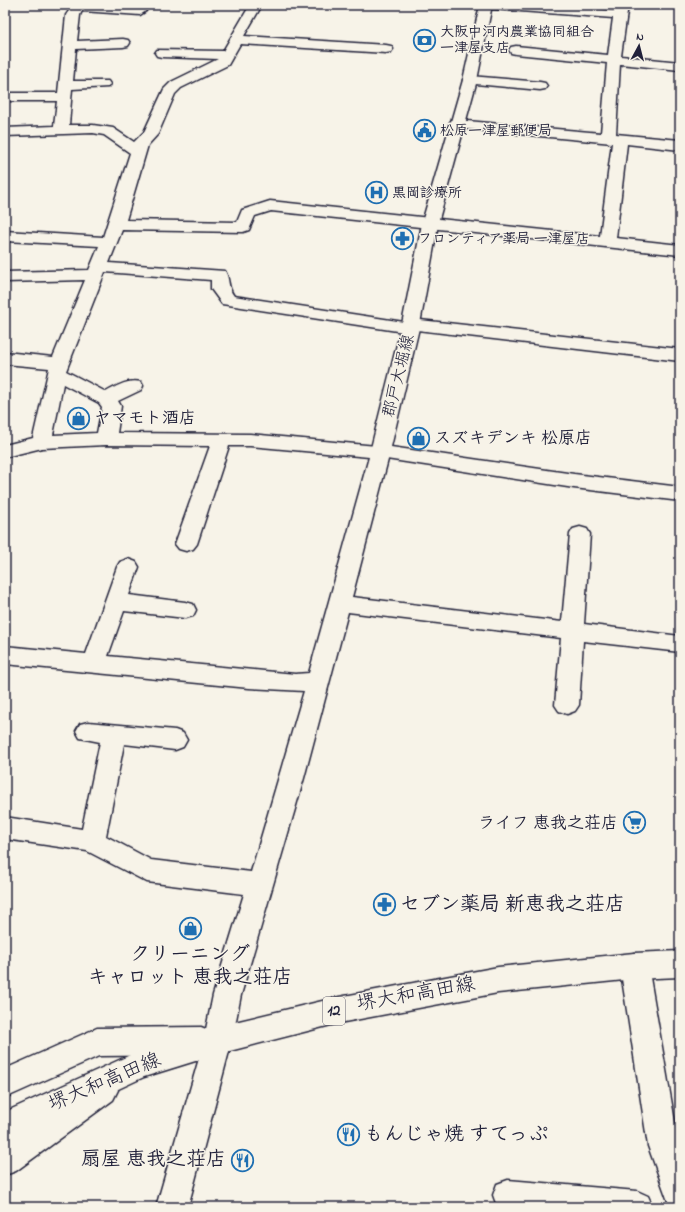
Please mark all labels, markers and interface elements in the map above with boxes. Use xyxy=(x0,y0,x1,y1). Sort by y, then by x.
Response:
place label: 大阪中河内農業協同組合 一津屋支店 xyxy=(440,22,594,59)
north arrow xyxy=(619,26,659,66)
bank icon: 大阪中河内農業協同組合 一津屋支店 xyxy=(411,27,437,53)
text: N xyxy=(635,29,645,45)
public building icon: 松原一津屋郵便局 xyxy=(412,118,438,144)
place label: 松原一津屋郵便局 xyxy=(440,121,552,142)
hospital icon: 黒岡診療所 xyxy=(364,180,390,206)
place label: 黒岡診療所 xyxy=(392,183,462,204)
pharmacy icon: フロンティア薬局 一津屋店 xyxy=(390,226,416,252)
place label: フロンティア薬局 一津屋店 xyxy=(418,229,590,250)
street label: 郡戸大堀線 xyxy=(377,332,421,420)
shop icon: ヤマモト酒店 xyxy=(65,405,91,431)
place label: ヤマモト酒店 xyxy=(94,406,196,431)
shop icon: スズキデンキ 松原店 xyxy=(406,425,432,451)
place label: スズキデンキ 松原店 xyxy=(434,426,592,451)
supermarket icon: ライフ 恵我之荘店 xyxy=(621,810,647,836)
place label: ライフ 恵我之荘店 xyxy=(478,811,618,836)
place label: セブン薬局 新恵我之荘店 xyxy=(400,891,625,920)
pharmacy icon: セブン薬局 新恵我之荘店 xyxy=(372,892,398,918)
shop icon: クリーニング キャロット 恵我之荘店 xyxy=(177,916,203,942)
place label: クリーニング キャロット 恵我之荘店 xyxy=(88,941,293,993)
street label: 堺大和高田線 xyxy=(354,970,478,1020)
road number: 12 xyxy=(323,997,345,1025)
street label: 堺大和高田線 xyxy=(44,1046,166,1120)
place label: もんじゃ焼 すてっぷ xyxy=(364,1121,549,1150)
restaurant icon: もんじゃ焼 すてっぷ xyxy=(336,1122,362,1148)
place label: 扇屋 恵我之荘店 xyxy=(81,1146,226,1175)
restaurant icon: 扇屋 恵我之荘店 xyxy=(229,1147,255,1173)

